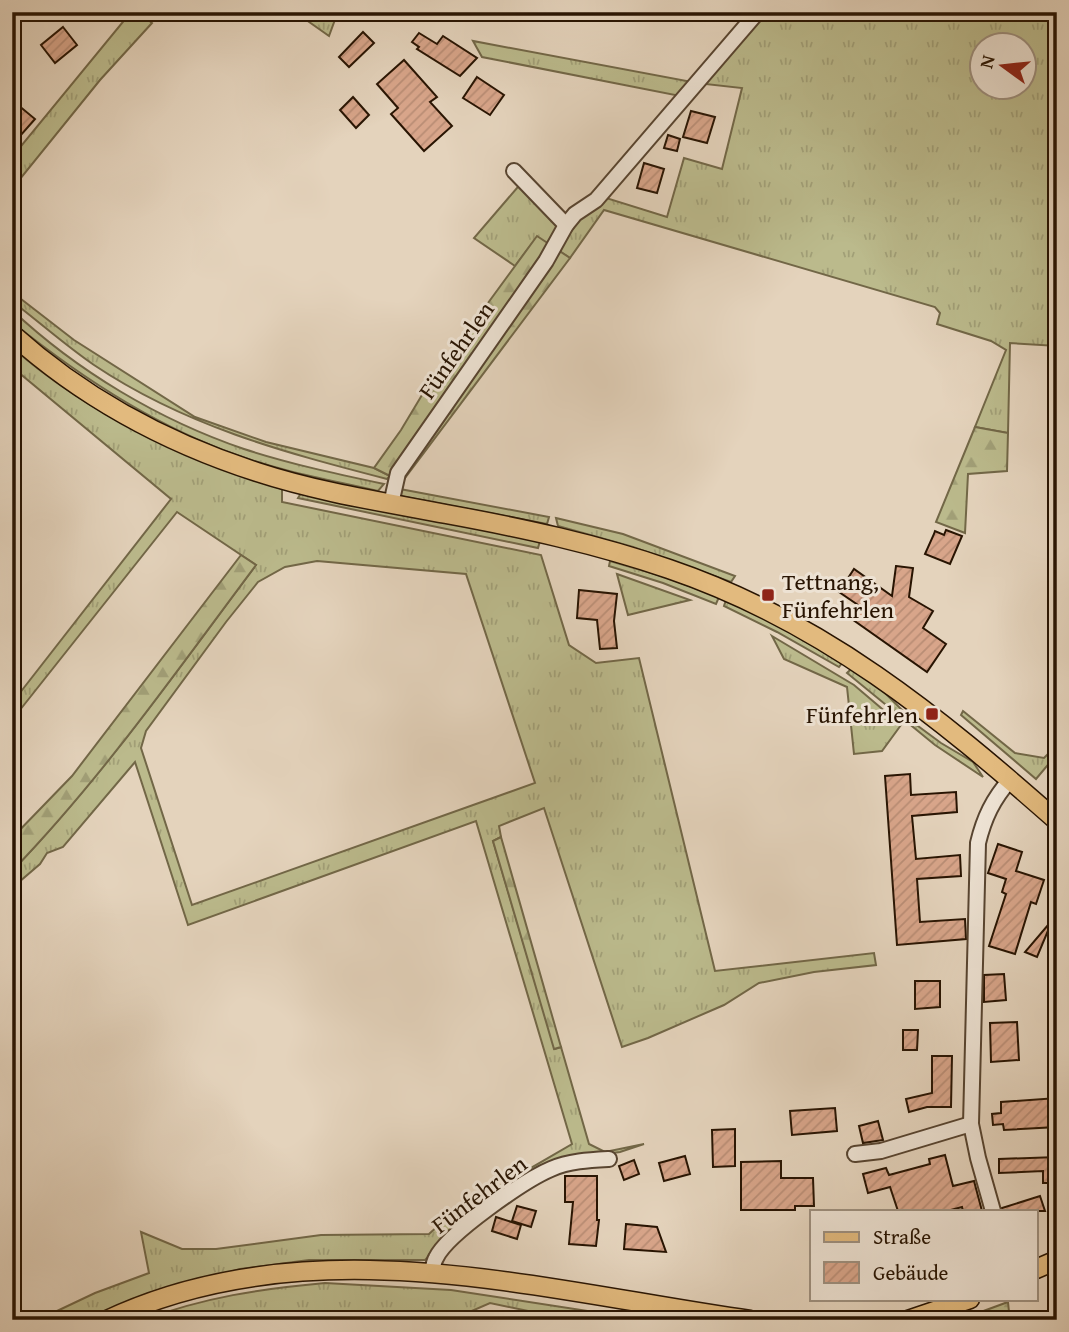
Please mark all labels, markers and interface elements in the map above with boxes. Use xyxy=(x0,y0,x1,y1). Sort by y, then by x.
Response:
north arrow xyxy=(968,32,1038,102)
text: N xyxy=(971,52,1002,71)
street label: Fünfehrlen xyxy=(410,294,503,406)
place label: Tettnang, Fünfehrlen xyxy=(782,564,894,627)
marker: Tettnang, Fünfehrlen xyxy=(760,587,776,603)
place label: Fünfehrlen xyxy=(806,697,919,732)
marker: Fünfehrlen xyxy=(924,706,940,722)
street label: Fünfehrlen xyxy=(424,1146,535,1242)
legend xyxy=(810,1210,1038,1300)
text: Straße xyxy=(873,1221,931,1252)
text: Gebäude xyxy=(873,1257,949,1288)

